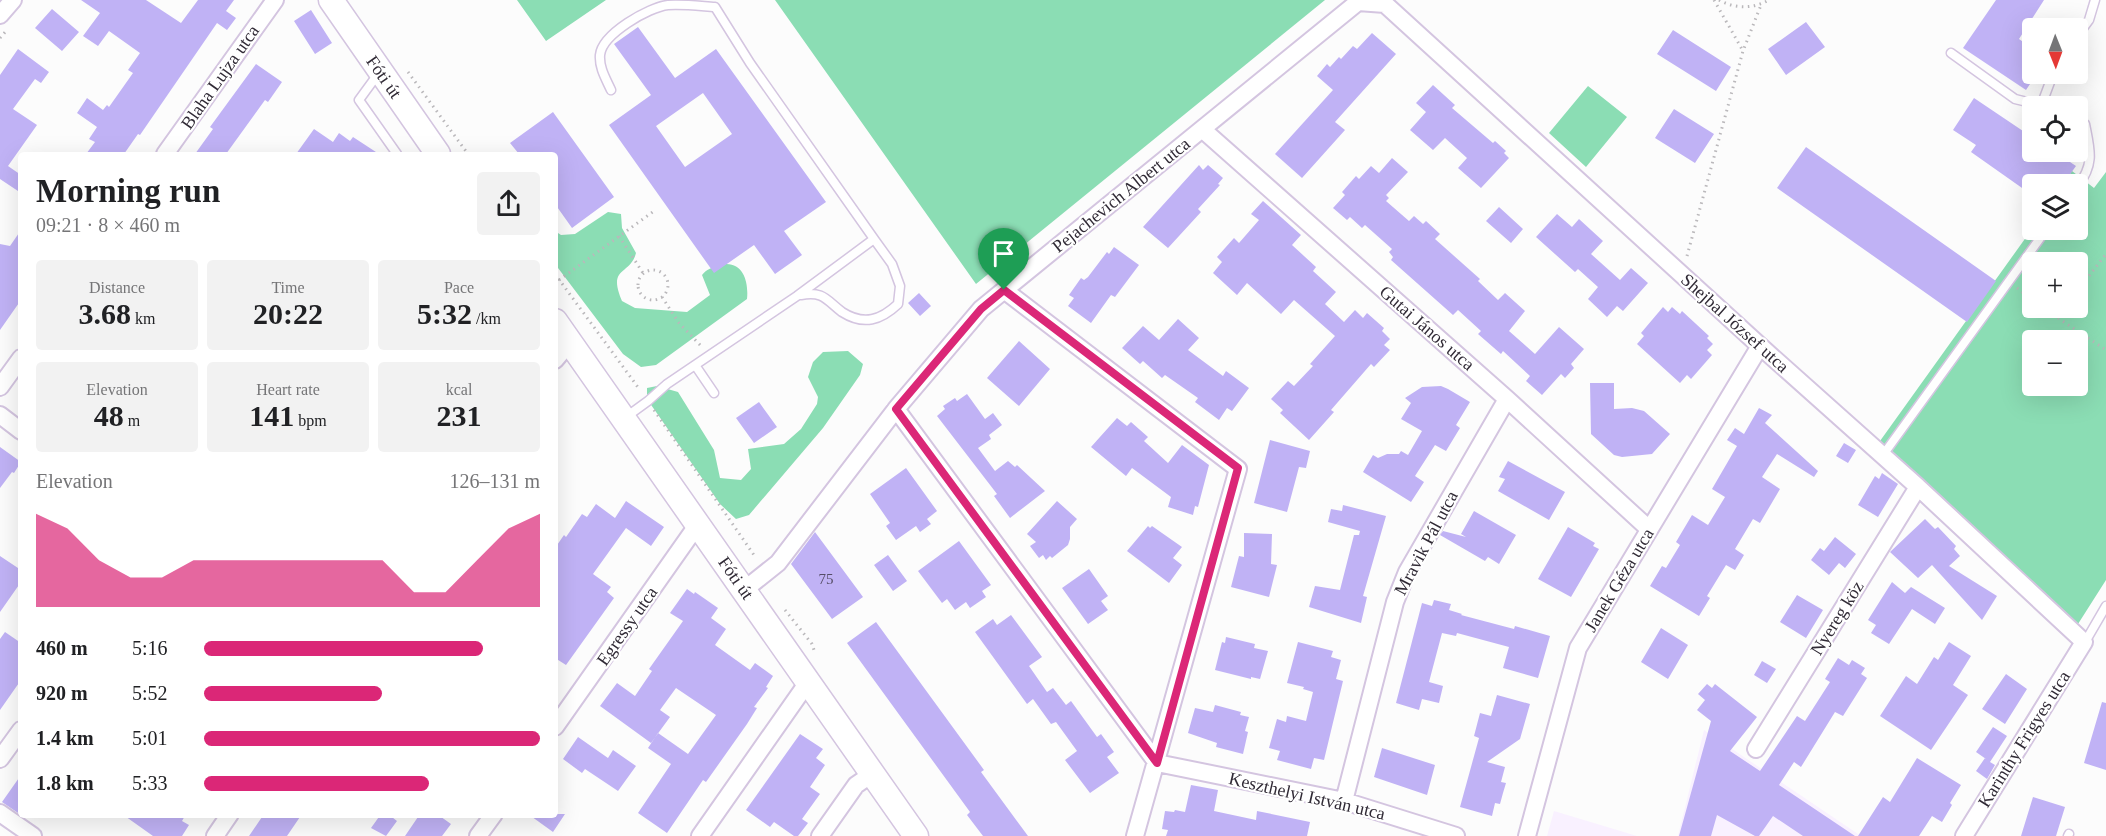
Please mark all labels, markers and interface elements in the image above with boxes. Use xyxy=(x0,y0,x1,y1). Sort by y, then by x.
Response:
north arrow xyxy=(2022,18,2088,84)
map controls xyxy=(2022,18,2088,396)
street label: Blaha Lujza utca xyxy=(177,21,263,133)
street label: Fóti út xyxy=(362,52,406,102)
button: locate xyxy=(2022,96,2088,162)
street label: Pejachevich Albert utca xyxy=(1048,133,1194,257)
button: share xyxy=(477,172,540,235)
text: Morning run xyxy=(36,173,220,209)
button: layers xyxy=(2022,174,2088,240)
text: 09:21 · 8 × 460 m xyxy=(36,214,180,236)
pin xyxy=(978,228,1029,290)
icon: arrive xyxy=(987,237,1020,270)
button: + xyxy=(2022,252,2088,318)
street label: Shejbal József utca xyxy=(1677,269,1793,377)
text: Distance xyxy=(89,279,145,296)
text: Time xyxy=(271,279,305,296)
text: Pace xyxy=(444,279,474,296)
street label: Gutai János utca xyxy=(1376,281,1478,375)
text: 3.68 xyxy=(79,297,131,330)
text: 20:22 xyxy=(253,297,323,330)
text: 5:32 xyxy=(417,297,472,330)
text: km xyxy=(131,310,155,327)
text: /km xyxy=(472,310,501,327)
button: − xyxy=(2022,330,2088,396)
text: Elevation xyxy=(86,381,148,398)
text: Heart rate xyxy=(256,381,320,398)
text: kcal xyxy=(446,381,472,398)
text: 48 xyxy=(94,399,124,432)
text: 141 xyxy=(249,399,294,432)
text: 231 xyxy=(437,399,482,432)
text: m xyxy=(124,412,140,429)
text: bpm xyxy=(294,412,327,429)
text: Elevation xyxy=(36,470,113,492)
text: 126–131 m xyxy=(449,470,540,492)
street label: Mravik Pál utca xyxy=(1390,488,1462,598)
street label: Janek Géza utca xyxy=(1580,525,1658,635)
street label: Fóti út xyxy=(714,553,758,603)
house number: 75 xyxy=(819,571,834,587)
street label: Nyereg köz xyxy=(1806,577,1868,659)
street label: Egressy utca xyxy=(593,583,661,669)
text: 460 m xyxy=(36,637,88,659)
text: 5:16 xyxy=(132,637,168,659)
street label: Karinthy Frigyes utca xyxy=(1974,667,2074,811)
text: 920 m xyxy=(36,682,88,704)
text: 5:52 xyxy=(132,682,168,704)
text: 1.4 km xyxy=(36,727,94,749)
text: 5:01 xyxy=(132,727,168,749)
street label: Keszthelyi István utca xyxy=(1227,768,1387,824)
text: 1.8 km xyxy=(36,772,94,794)
text: 5:33 xyxy=(132,772,168,794)

